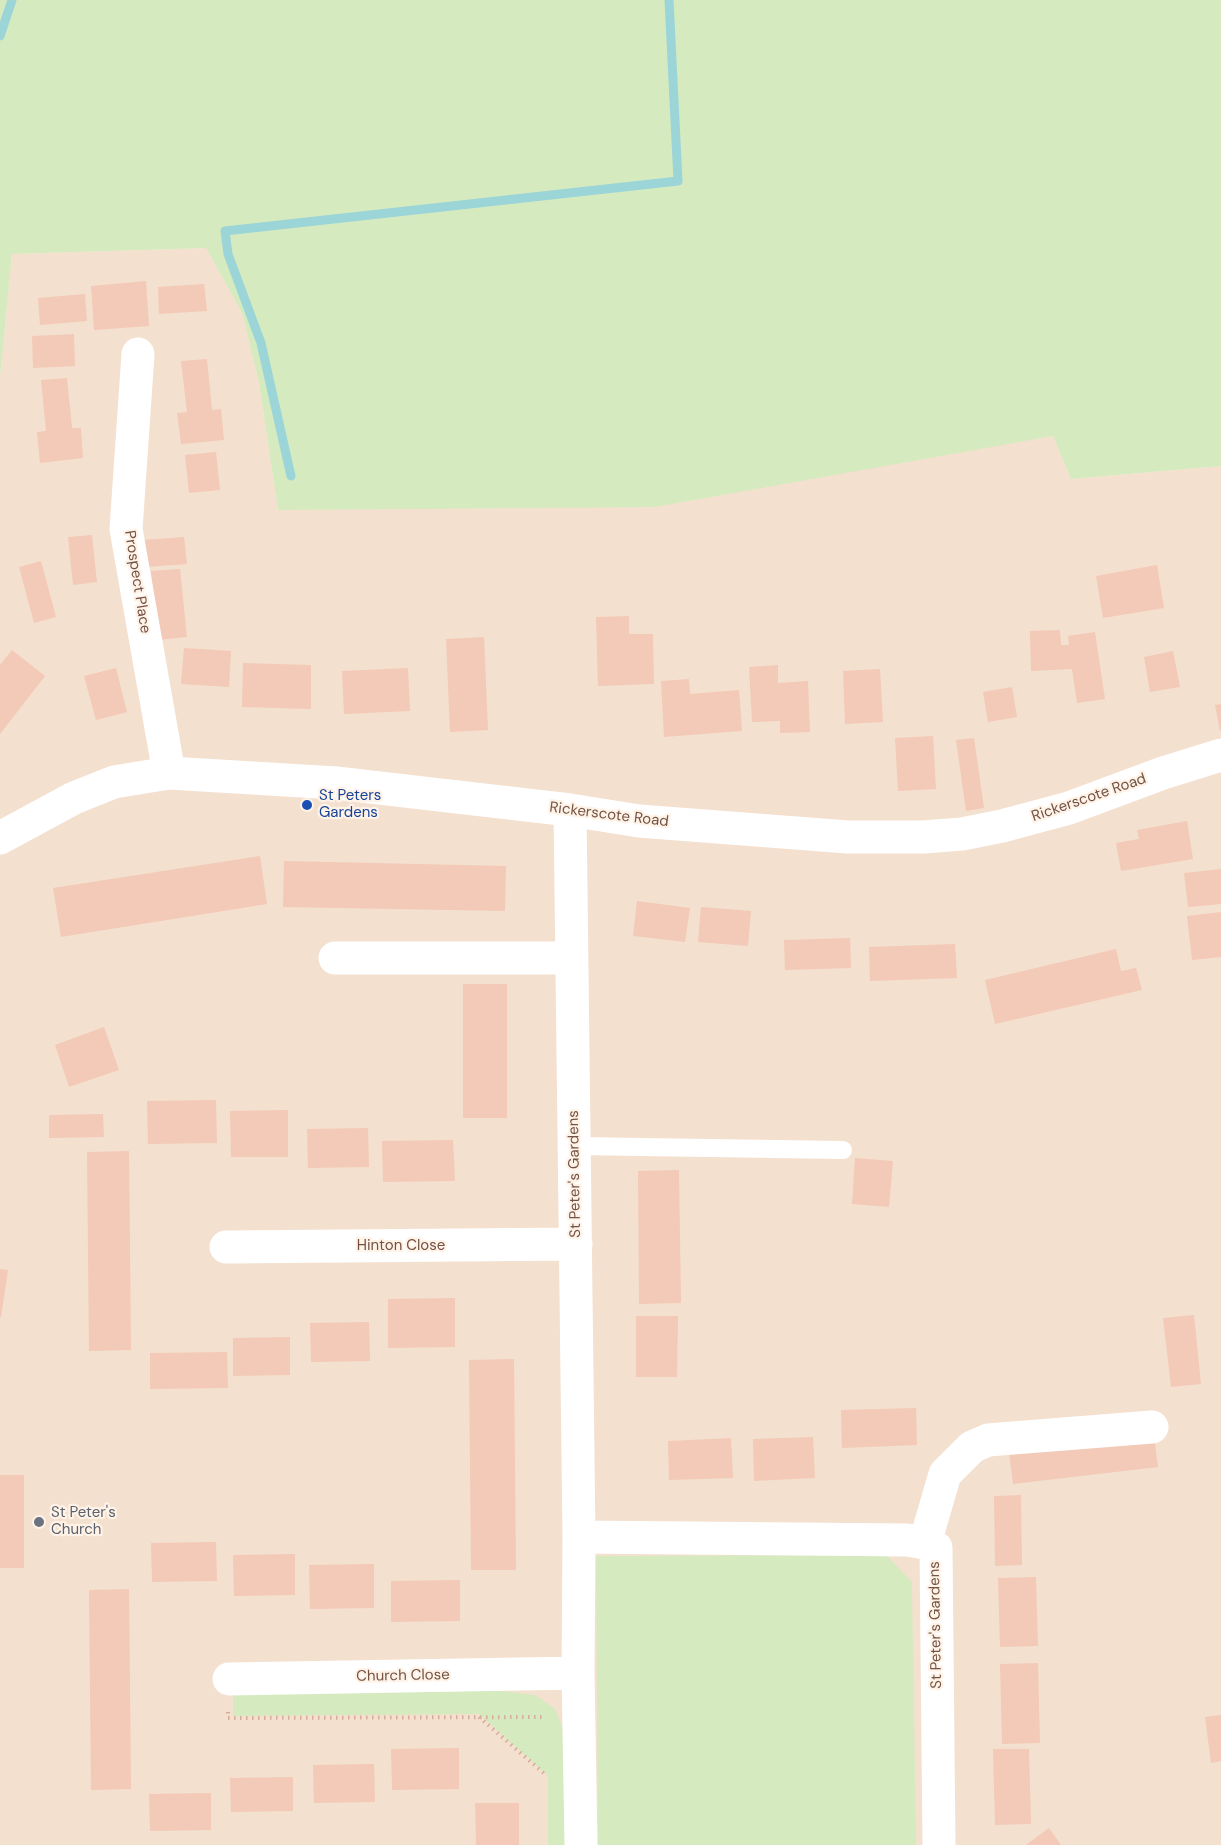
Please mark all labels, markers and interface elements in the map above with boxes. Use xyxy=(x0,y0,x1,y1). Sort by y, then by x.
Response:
street label: Prospect Place xyxy=(120,529,154,635)
street label: Rickerscote Road xyxy=(1029,770,1149,826)
place label: St Peters Gardens xyxy=(319,787,381,822)
marker: St Peters Gardens xyxy=(300,798,314,812)
street label: Rickerscote Road xyxy=(548,799,670,831)
street label: St Peter's Gardens xyxy=(565,1110,585,1238)
street label: Hinton Close xyxy=(357,1237,445,1255)
place label: St Peter's Church xyxy=(51,1504,116,1539)
marker: St Peter's Church xyxy=(32,1515,46,1529)
street label: St Peter's Gardens xyxy=(926,1561,946,1689)
street label: Church Close xyxy=(356,1666,450,1686)

